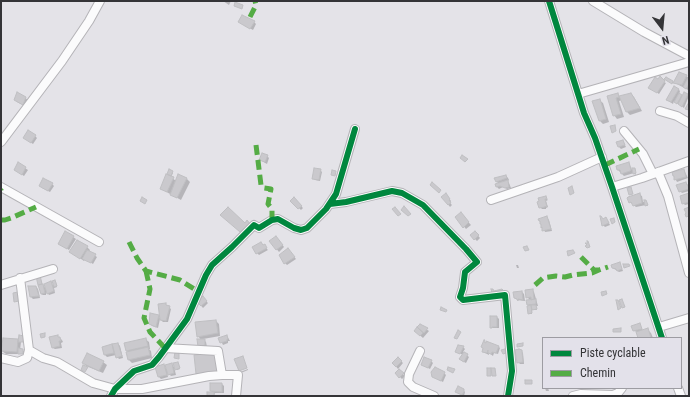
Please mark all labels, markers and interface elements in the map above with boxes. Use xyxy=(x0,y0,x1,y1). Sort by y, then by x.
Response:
north arrow xyxy=(642,8,682,48)
text: N xyxy=(660,33,670,47)
legend xyxy=(542,337,682,389)
text: Piste cyclable xyxy=(580,346,646,360)
text: Chemin xyxy=(580,366,616,380)

